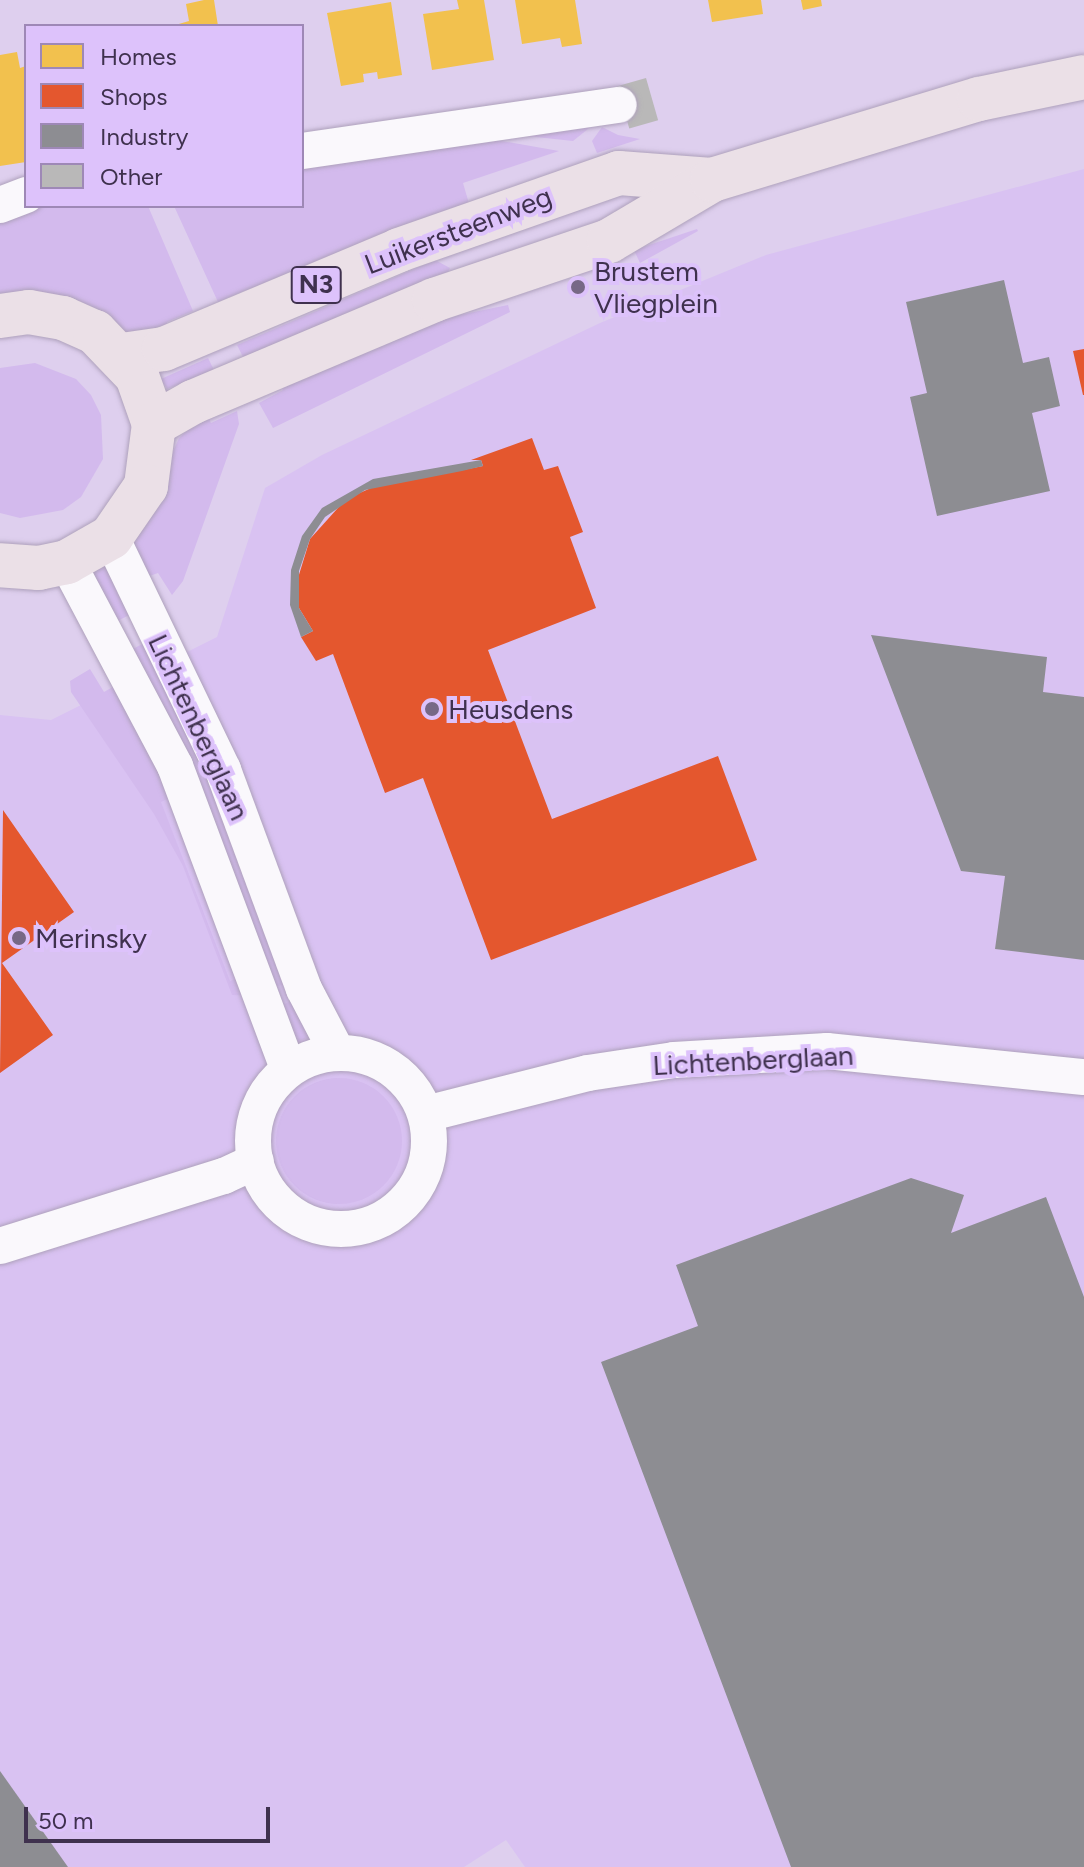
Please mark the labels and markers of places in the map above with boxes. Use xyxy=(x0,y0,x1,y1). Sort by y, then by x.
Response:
place label: Brustem Vliegplein xyxy=(594,254,718,320)
marker: Brustem Vliegplein xyxy=(569,278,587,296)
place label: Heusdens xyxy=(448,692,573,726)
marker: Heusdens xyxy=(423,700,441,718)
place label: Merinsky xyxy=(35,921,147,955)
marker: Merinsky xyxy=(10,929,28,947)

